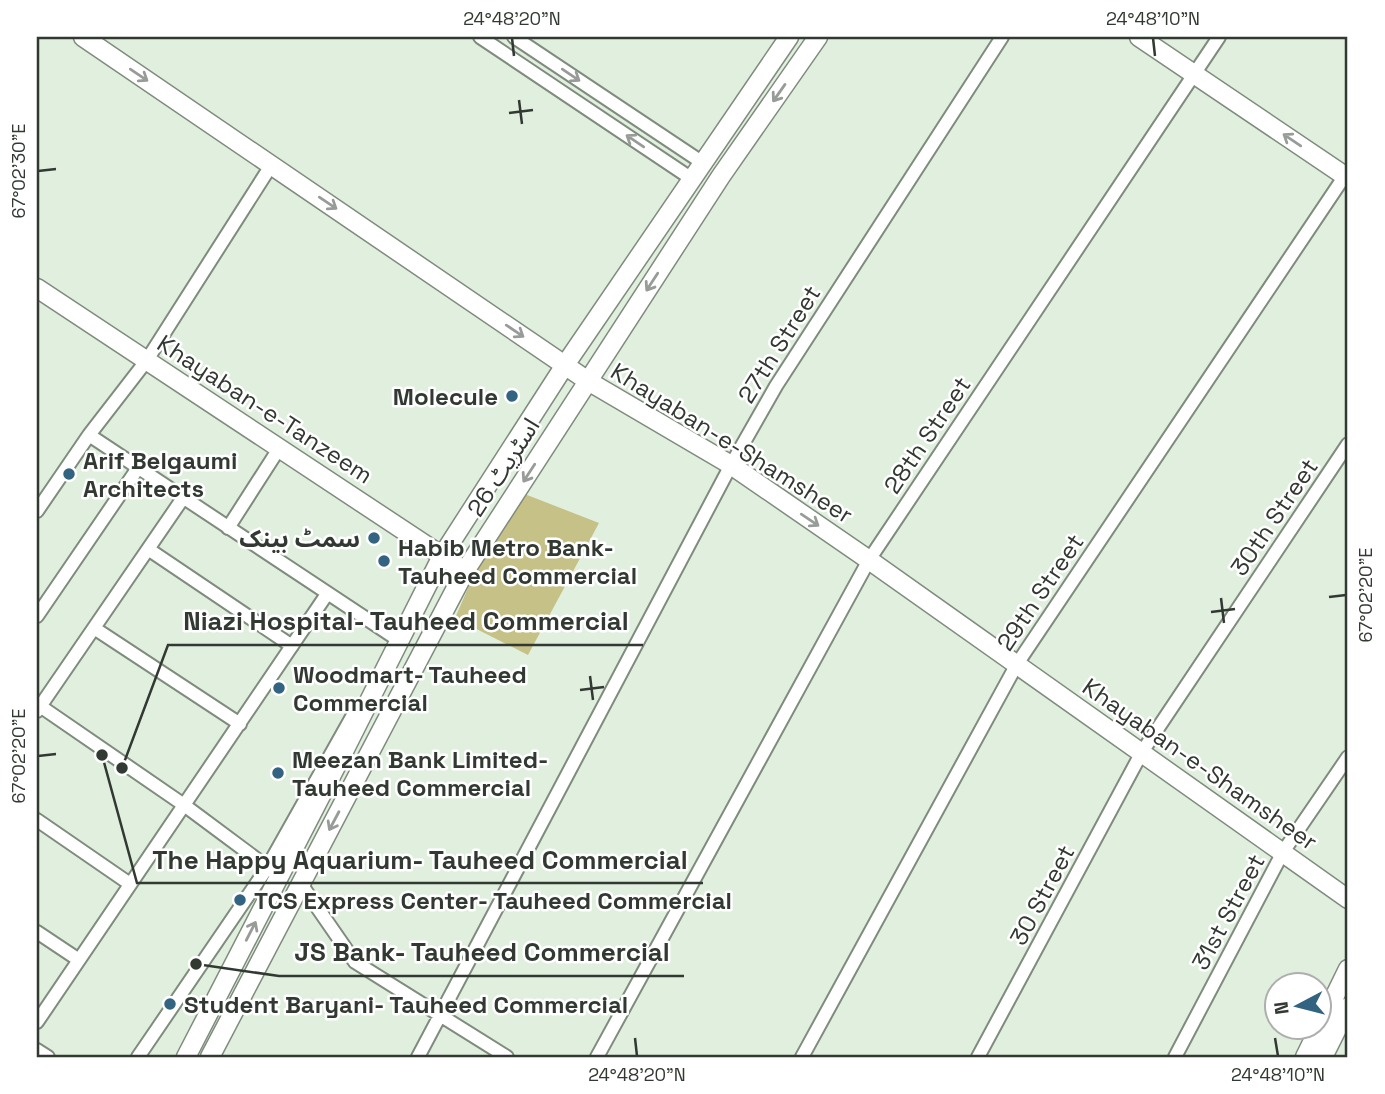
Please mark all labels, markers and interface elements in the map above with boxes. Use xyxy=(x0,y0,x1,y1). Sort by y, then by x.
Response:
text: 24°48'20"N xyxy=(463,7,561,30)
text: 24°48'10"N xyxy=(1106,7,1200,30)
one-way arrow xyxy=(561,67,580,82)
one-way arrow xyxy=(129,68,148,82)
one-way arrow xyxy=(772,83,786,102)
text: 67°02'30"E xyxy=(7,124,30,218)
one-way arrow xyxy=(1283,133,1302,147)
one-way arrow xyxy=(626,134,646,148)
one-way arrow xyxy=(317,196,337,210)
one-way arrow xyxy=(645,272,660,291)
street label: 27th Street xyxy=(731,279,827,409)
one-way arrow xyxy=(505,324,525,338)
street label: Khayaban-e-Tanzeem xyxy=(151,328,379,490)
street label: Khayaban-e-Shamsheer xyxy=(605,356,859,530)
street label: 28th Street xyxy=(876,371,978,499)
place label: Molecule xyxy=(393,381,498,412)
marker: Molecule xyxy=(504,388,520,404)
street label: اسٹریٹ 26 xyxy=(460,412,546,522)
place label: Arif Belgaumi Architects xyxy=(83,445,237,504)
street label: 30th Street xyxy=(1223,452,1325,582)
one-way arrow xyxy=(521,463,536,482)
marker: Arif Belgaumi Architects xyxy=(61,466,77,482)
one-way arrow xyxy=(800,513,819,527)
place label: سمٹ بینک xyxy=(239,523,360,554)
street label: 29th Street xyxy=(990,528,1090,656)
marker: سمٹ بینک xyxy=(366,530,382,546)
place label: Habib Metro Bank- Tauheed Commercial xyxy=(398,532,637,591)
text: 67°02'20"E xyxy=(1354,548,1377,642)
marker: Habib Metro Bank- Tauheed Commercial xyxy=(376,553,392,569)
callout: Niazi Hospital- Tauheed Commercial xyxy=(168,598,643,645)
text: Niazi Hospital- Tauheed Commercial xyxy=(183,604,629,638)
place label: Woodmart- Tauheed Commercial xyxy=(293,659,527,718)
street label: Khayaban-e-Shamsheer xyxy=(1076,671,1324,857)
marker: Woodmart- Tauheed Commercial xyxy=(271,680,287,696)
text: 67°02'20"E xyxy=(7,709,30,803)
place label: Meezan Bank Limited- Tauheed Commercial xyxy=(292,744,548,803)
marker: Meezan Bank Limited- Tauheed Commercial xyxy=(270,765,286,781)
one-way arrow xyxy=(327,810,341,831)
callout: The Happy Aquarium- Tauheed Commercial xyxy=(137,836,703,883)
street label: 30 Street xyxy=(1003,839,1081,951)
text: The Happy Aquarium- Tauheed Commercial xyxy=(152,843,688,877)
street label: 31st Street xyxy=(1184,849,1272,975)
place label: TCS Express Center- Tauheed Commercial xyxy=(254,885,732,916)
marker: TCS Express Center- Tauheed Commercial xyxy=(232,892,248,908)
one-way arrow xyxy=(245,921,259,942)
callout: JS Bank- Tauheed Commercial xyxy=(279,929,684,976)
text: JS Bank- Tauheed Commercial xyxy=(294,935,670,969)
north arrow xyxy=(1262,972,1332,1042)
place label: Student Baryani- Tauheed Commercial xyxy=(184,989,628,1020)
marker: Student Baryani- Tauheed Commercial xyxy=(162,996,178,1012)
text: N xyxy=(1268,1000,1295,1016)
text: 24°48'20"N xyxy=(588,1063,686,1086)
text: 24°48'10"N xyxy=(1231,1063,1325,1086)

